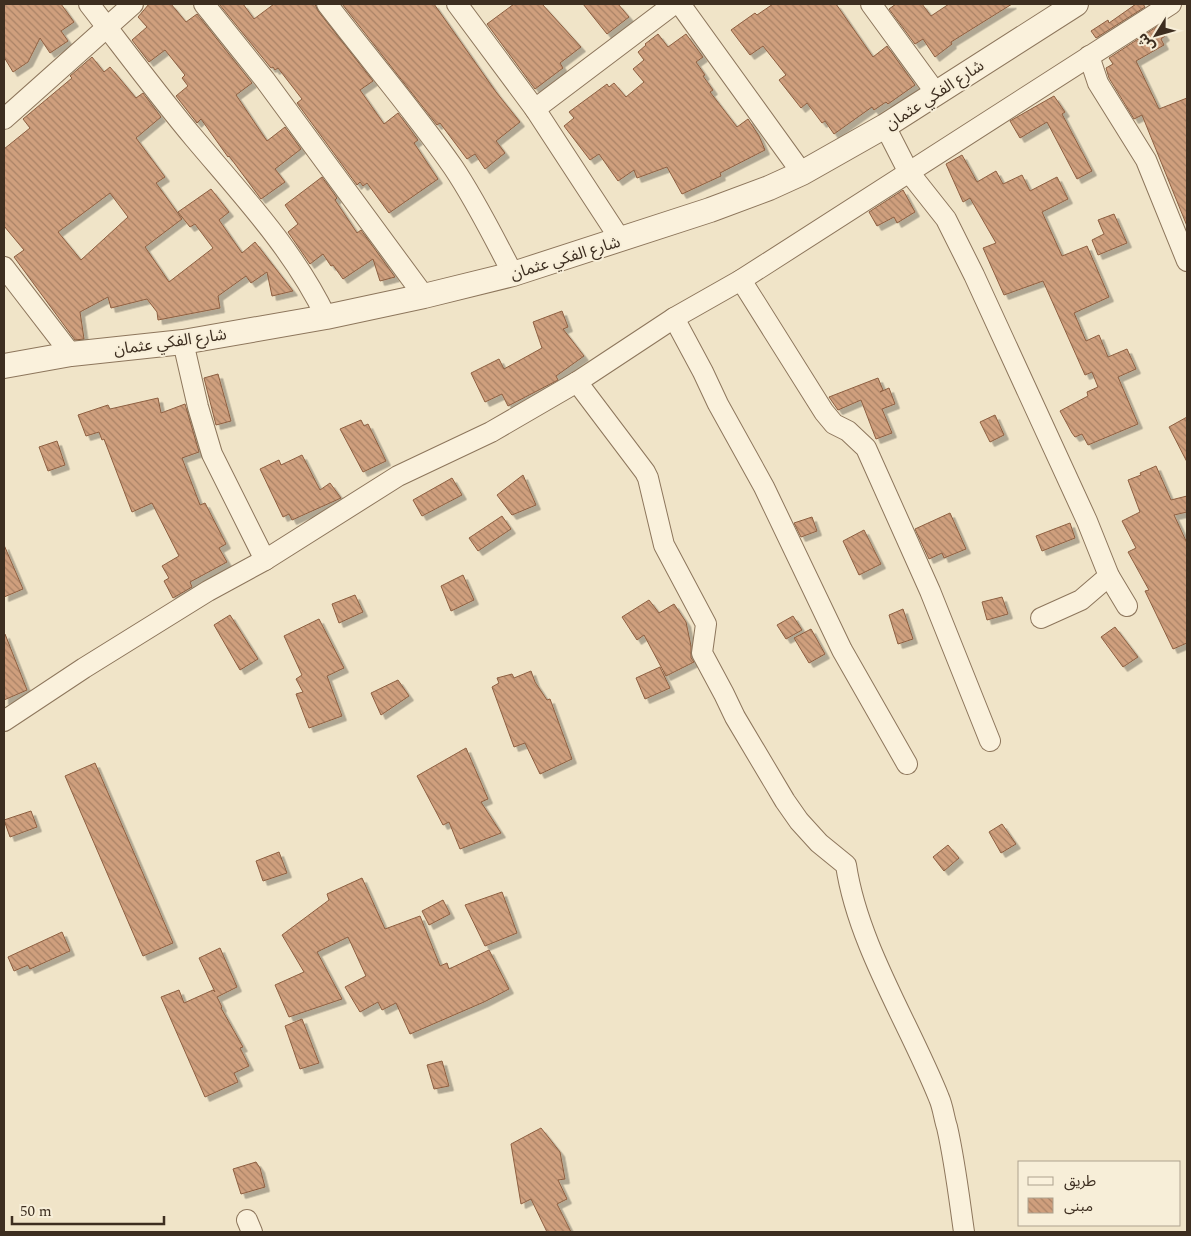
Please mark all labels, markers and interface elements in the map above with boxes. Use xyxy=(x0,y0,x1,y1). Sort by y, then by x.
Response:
north arrow xyxy=(1131,10,1181,60)
text: ش xyxy=(1132,29,1160,57)
street label: شارع الفكي عثمان xyxy=(880,54,989,136)
street label: شارع الفكي عثمان xyxy=(507,230,623,286)
street label: شارع الفكي عثمان xyxy=(112,322,228,362)
legend xyxy=(1018,1161,1181,1226)
text: طريق xyxy=(1064,1170,1096,1193)
scale bar xyxy=(12,1194,165,1226)
text: مبنى xyxy=(1064,1195,1093,1218)
text: 50 m xyxy=(20,1200,52,1223)

